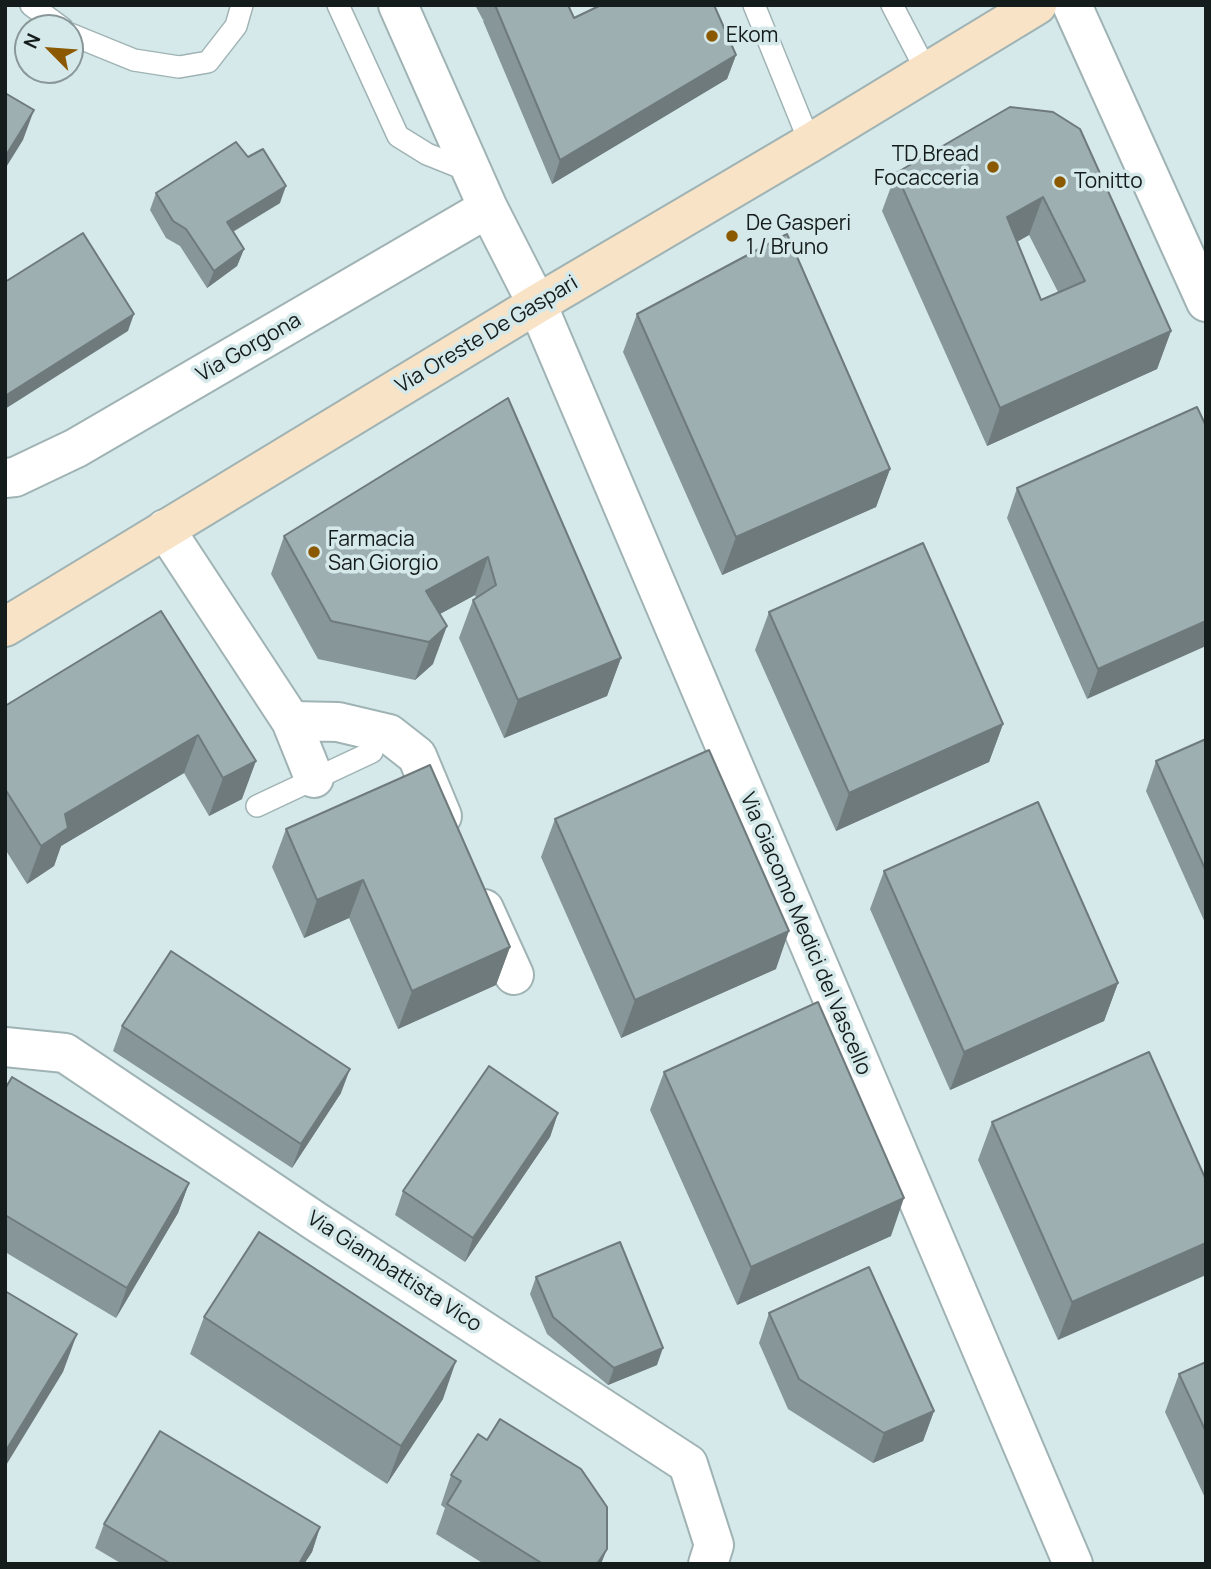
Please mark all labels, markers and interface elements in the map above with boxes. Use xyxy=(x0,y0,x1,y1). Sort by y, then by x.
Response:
north arrow xyxy=(14,14,84,84)
place label: Ekom xyxy=(726,23,778,49)
marker: Ekom xyxy=(704,28,720,44)
text: N xyxy=(17,29,46,53)
place label: TD Bread Focacceria xyxy=(874,142,979,192)
marker: TD Bread Focacceria xyxy=(985,159,1001,175)
place label: Tonitto xyxy=(1074,169,1143,195)
marker: Tonitto xyxy=(1052,174,1068,190)
place label: De Gasperi 1 / Bruno xyxy=(746,211,851,261)
marker: De Gasperi 1 / Bruno xyxy=(724,228,740,244)
street label: Via Oreste De Gaspari xyxy=(391,271,583,399)
street label: Via Gorgona xyxy=(192,308,306,388)
place label: Farmacia San Giorgio xyxy=(328,527,438,577)
marker: Farmacia San Giorgio xyxy=(306,544,322,560)
street label: Via Giacomo Medici del Vascello xyxy=(734,789,876,1079)
street label: Via Giambattista Vico xyxy=(302,1206,486,1338)

